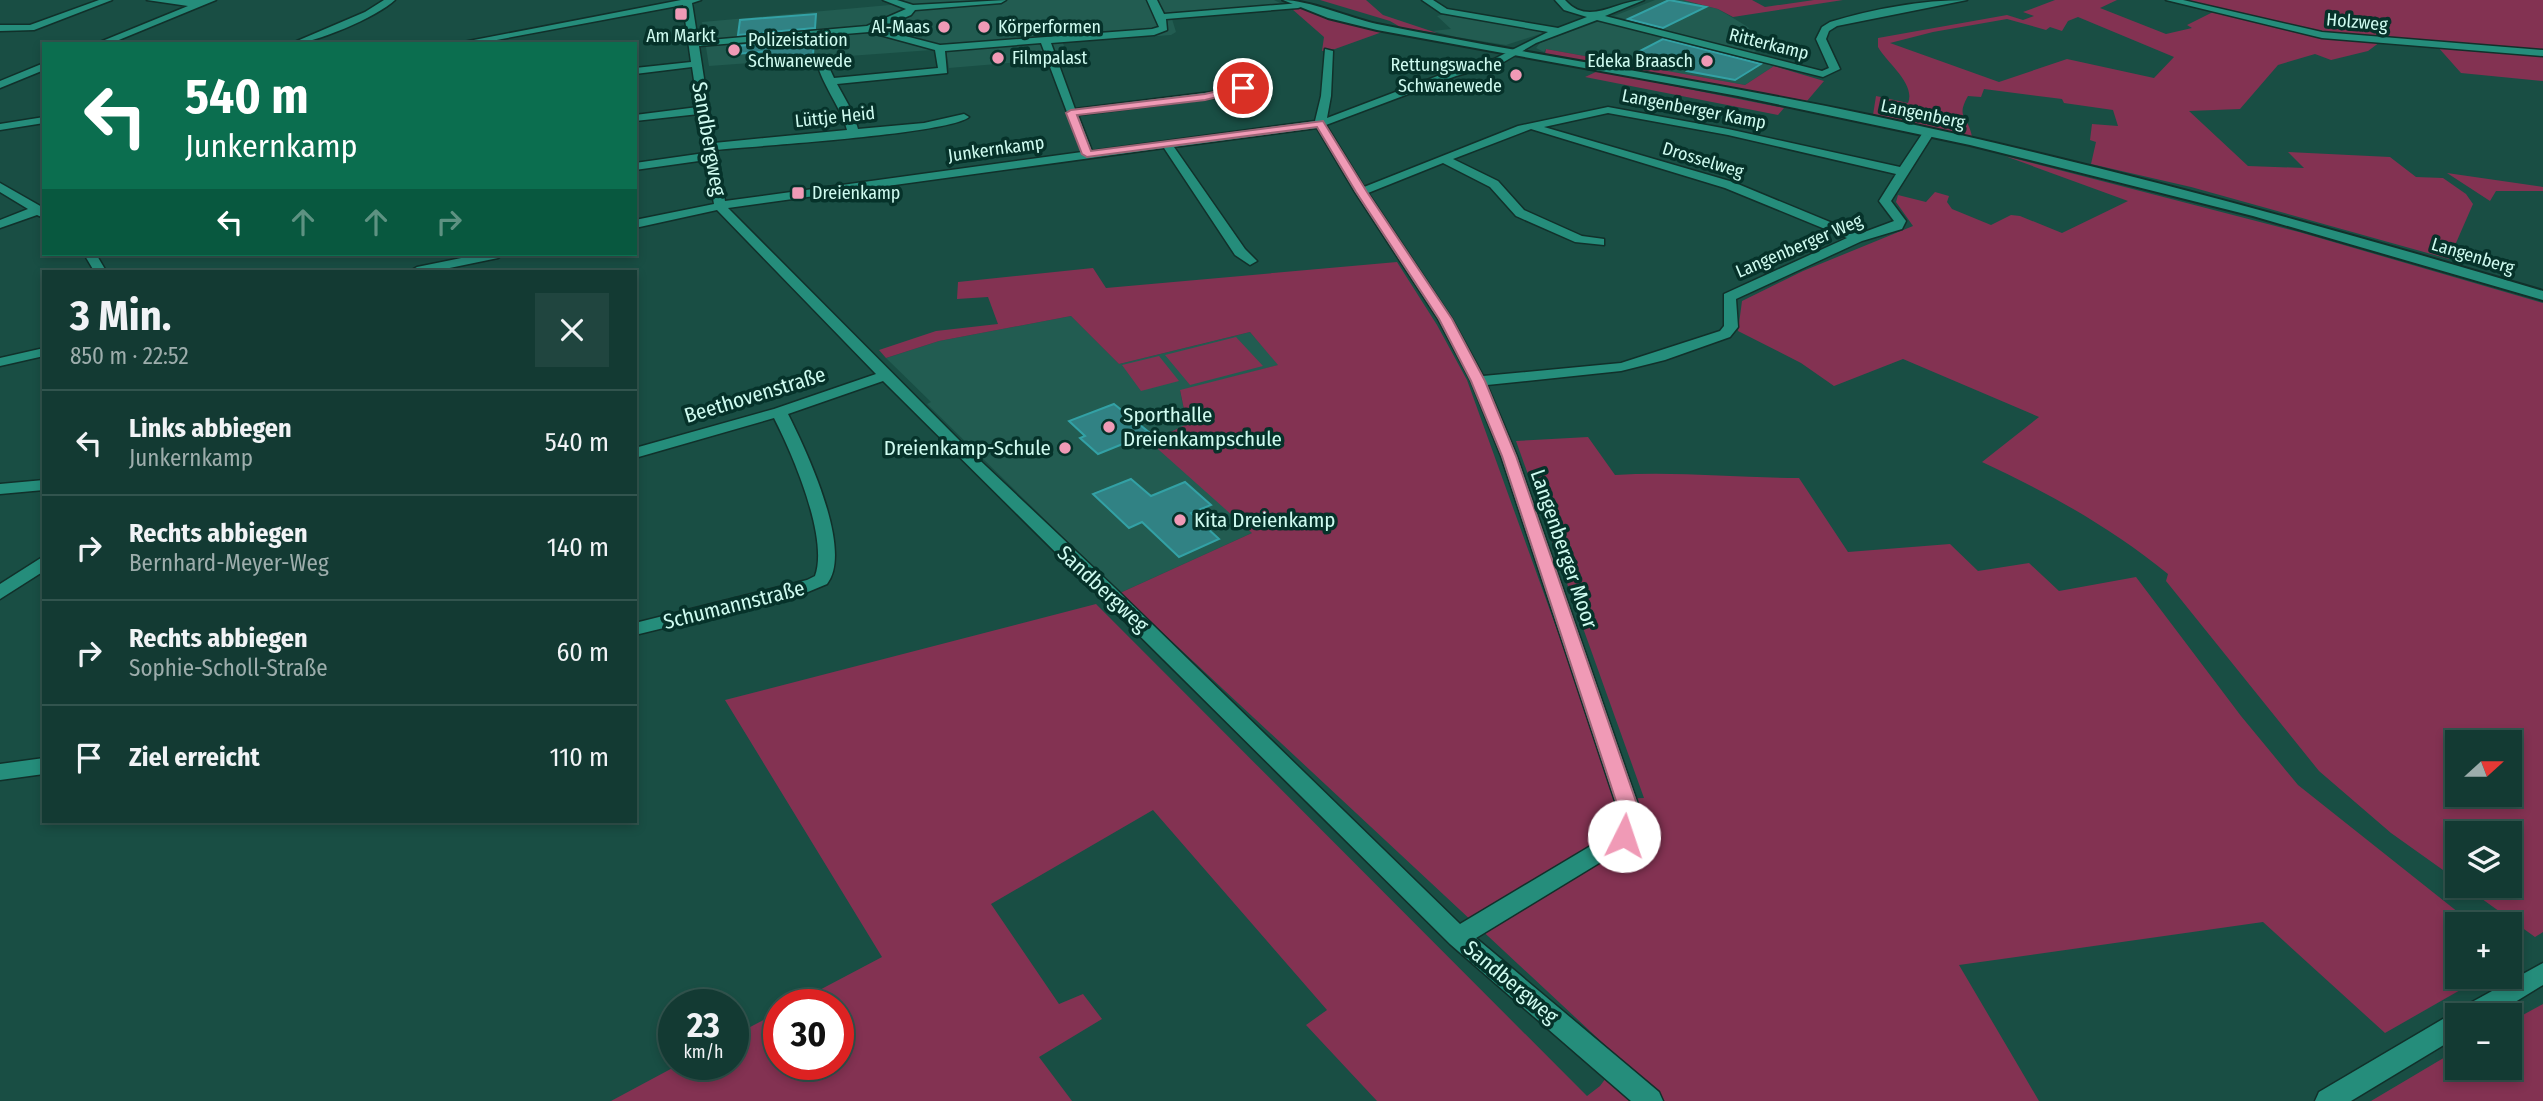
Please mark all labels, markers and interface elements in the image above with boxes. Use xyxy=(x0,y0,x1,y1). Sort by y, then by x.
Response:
marker: Am Markt xyxy=(673,6,689,22)
street label: Holzweg xyxy=(2325,8,2389,36)
place label: Al-Maas xyxy=(871,16,930,38)
place label: Körperformen xyxy=(998,16,1101,38)
marker: Al-Maas xyxy=(936,19,952,35)
marker: Körperformen xyxy=(976,19,992,35)
street label: Ritterkamp xyxy=(1727,23,1811,65)
place label: Am Markt xyxy=(646,25,716,47)
place label: Polizeistation Schwanewede xyxy=(748,29,852,72)
marker: Polizeistation Schwanewede xyxy=(726,42,742,58)
place label: Filmpalast xyxy=(1012,47,1088,69)
marker: Filmpalast xyxy=(990,50,1006,66)
place label: Edeka Braasch xyxy=(1587,50,1693,72)
marker: Edeka Braasch xyxy=(1699,53,1715,69)
place label: Rettungswache Schwanewede xyxy=(1391,54,1502,97)
pin xyxy=(1213,58,1273,118)
text: 540 m xyxy=(185,67,309,126)
marker: Rettungswache Schwanewede xyxy=(1508,67,1524,83)
icon: arrive xyxy=(1224,69,1262,107)
icon: left xyxy=(70,70,161,161)
street label: Sandbergweg xyxy=(686,80,732,198)
street label: Langenberger Kamp xyxy=(1620,84,1768,134)
street label: Langenberg xyxy=(1879,94,1968,134)
street label: Lüttje Heid xyxy=(794,102,876,132)
text: Junkernkamp xyxy=(185,127,358,165)
street label: Junkernkamp xyxy=(946,131,1046,167)
street label: Drosselweg xyxy=(1660,137,1747,183)
place label: Dreienkamp xyxy=(812,182,900,204)
marker: Dreienkamp xyxy=(790,185,806,201)
icon: left xyxy=(211,203,249,241)
icon: ahead xyxy=(284,203,322,241)
icon: ahead xyxy=(357,203,395,241)
icon: right xyxy=(430,203,468,241)
street label: Langenberger Weg xyxy=(1732,209,1866,283)
street label: Langenberg xyxy=(2429,233,2518,279)
text: 3 Min. xyxy=(70,291,171,341)
button: close xyxy=(535,293,609,367)
text: 850 m · 22:52 xyxy=(70,342,189,370)
street label: Beethovenstraße xyxy=(681,361,829,429)
place label: Sporthalle Dreienkampschule xyxy=(1123,402,1282,452)
text: Links abbiegen xyxy=(129,413,292,444)
marker: Sporthalle Dreienkampschule xyxy=(1101,419,1117,435)
icon: left xyxy=(70,424,108,462)
text: 540 m xyxy=(545,427,609,458)
place label: Dreienkamp-Schule xyxy=(884,435,1051,461)
marker: Dreienkamp-Schule xyxy=(1057,440,1073,456)
text: Junkernkamp xyxy=(129,444,253,472)
street label: Langenberger Moor xyxy=(1525,466,1604,633)
place label: Kita Dreienkamp xyxy=(1194,507,1335,533)
marker: Kita Dreienkamp xyxy=(1172,512,1188,528)
text: Rechts abbiegen xyxy=(129,518,308,549)
icon: right xyxy=(70,529,108,567)
text: 140 m xyxy=(547,532,609,563)
street label: Sandbergweg xyxy=(1052,540,1154,638)
text: Bernhard-Meyer-Weg xyxy=(129,549,329,577)
street label: Schumannstraße xyxy=(661,575,807,635)
text: Rechts abbiegen xyxy=(129,623,308,654)
icon: right xyxy=(70,634,108,672)
text: 60 m xyxy=(556,637,609,668)
text: Sophie-Scholl-Straße xyxy=(129,654,328,682)
north arrow xyxy=(2445,730,2522,807)
map controls xyxy=(2445,730,2522,1080)
icon: arrive xyxy=(70,739,108,777)
text: Ziel erreicht xyxy=(129,742,260,773)
text: 110 m xyxy=(549,742,609,773)
position arrow xyxy=(1587,799,1661,873)
button: layers xyxy=(2445,821,2522,898)
button: + xyxy=(2445,912,2522,989)
street label: Sandbergweg xyxy=(1458,935,1564,1029)
speed limit sign: 30 xyxy=(763,989,854,1080)
button: − xyxy=(2445,1003,2522,1080)
text: 23 xyxy=(687,1004,720,1046)
text: km/h xyxy=(683,1041,724,1063)

